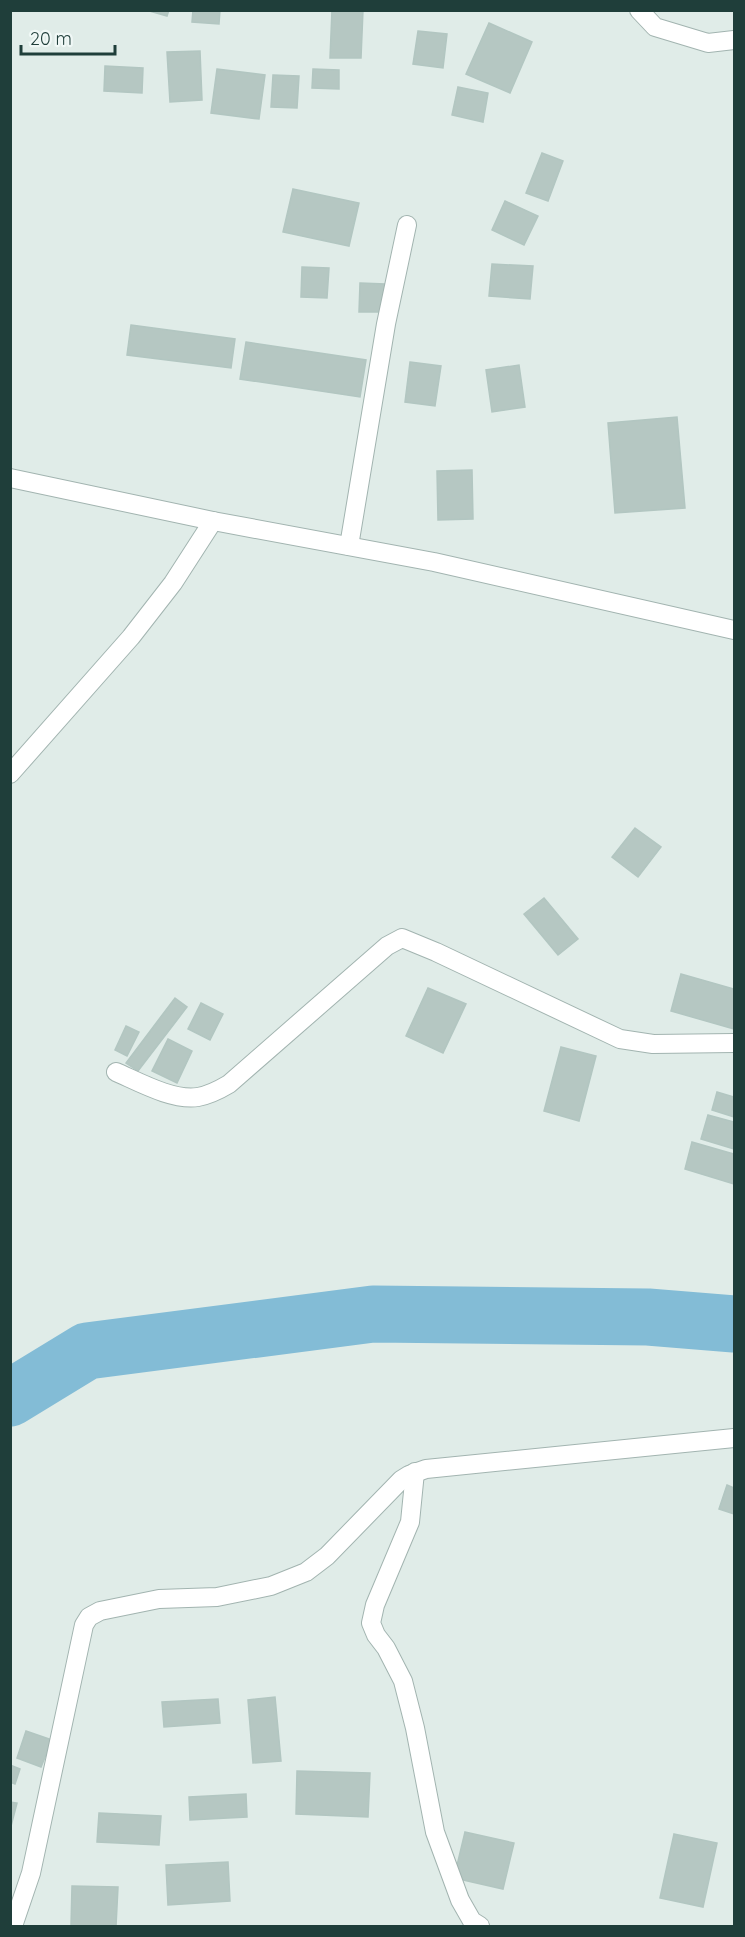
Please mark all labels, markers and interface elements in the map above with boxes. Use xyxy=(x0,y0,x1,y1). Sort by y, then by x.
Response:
scale bar xyxy=(21,18,116,56)
text: 20 m xyxy=(30,27,72,50)

